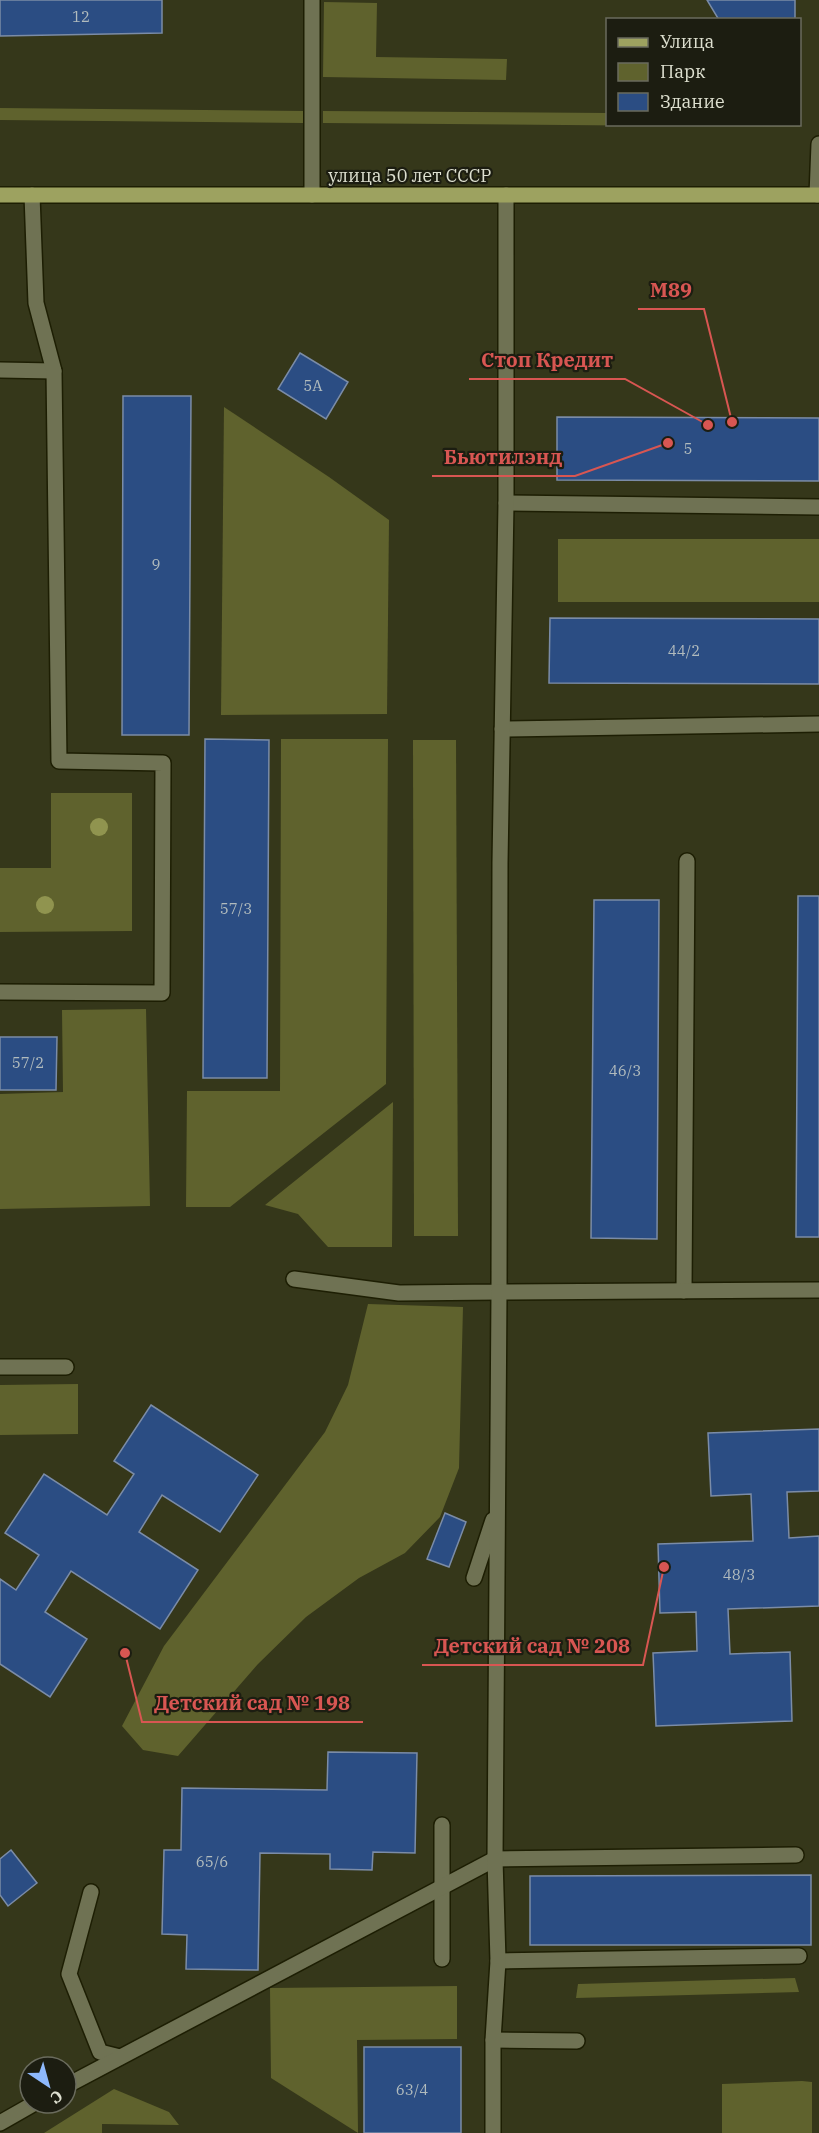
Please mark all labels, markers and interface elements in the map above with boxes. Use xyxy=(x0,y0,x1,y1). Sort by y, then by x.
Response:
house number: 12 xyxy=(72,7,90,26)
legend xyxy=(606,18,801,126)
text: Улица xyxy=(660,30,715,53)
text: Парк xyxy=(660,60,706,83)
text: Здание xyxy=(660,90,725,113)
street label: улица 50 лет СССР xyxy=(328,164,492,187)
callout: М89 xyxy=(638,271,704,309)
text: М89 xyxy=(650,276,692,303)
callout: Стоп Кредит xyxy=(469,341,625,379)
text: Стоп Кредит xyxy=(481,346,613,373)
house number: 5А xyxy=(303,376,323,395)
callout: Бьютилэнд xyxy=(432,438,575,476)
house number: 5 xyxy=(683,439,693,458)
text: Бьютилэнд xyxy=(444,443,562,470)
house number: 9 xyxy=(151,555,161,574)
house number: 44/2 xyxy=(668,641,700,660)
house number: 57/3 xyxy=(220,899,252,918)
house number: 57/2 xyxy=(12,1053,44,1072)
house number: 46/3 xyxy=(609,1061,641,1080)
house number: 48/3 xyxy=(723,1565,755,1584)
callout: Детский сад № 208 xyxy=(422,1627,643,1665)
text: Детский сад № 208 xyxy=(434,1632,630,1659)
callout: Детский сад № 198 xyxy=(142,1684,363,1722)
text: Детский сад № 198 xyxy=(154,1689,350,1716)
house number: 65/6 xyxy=(196,1852,228,1871)
north arrow xyxy=(18,2055,78,2115)
house number: 63/4 xyxy=(396,2080,428,2099)
text: С xyxy=(47,2086,67,2108)

